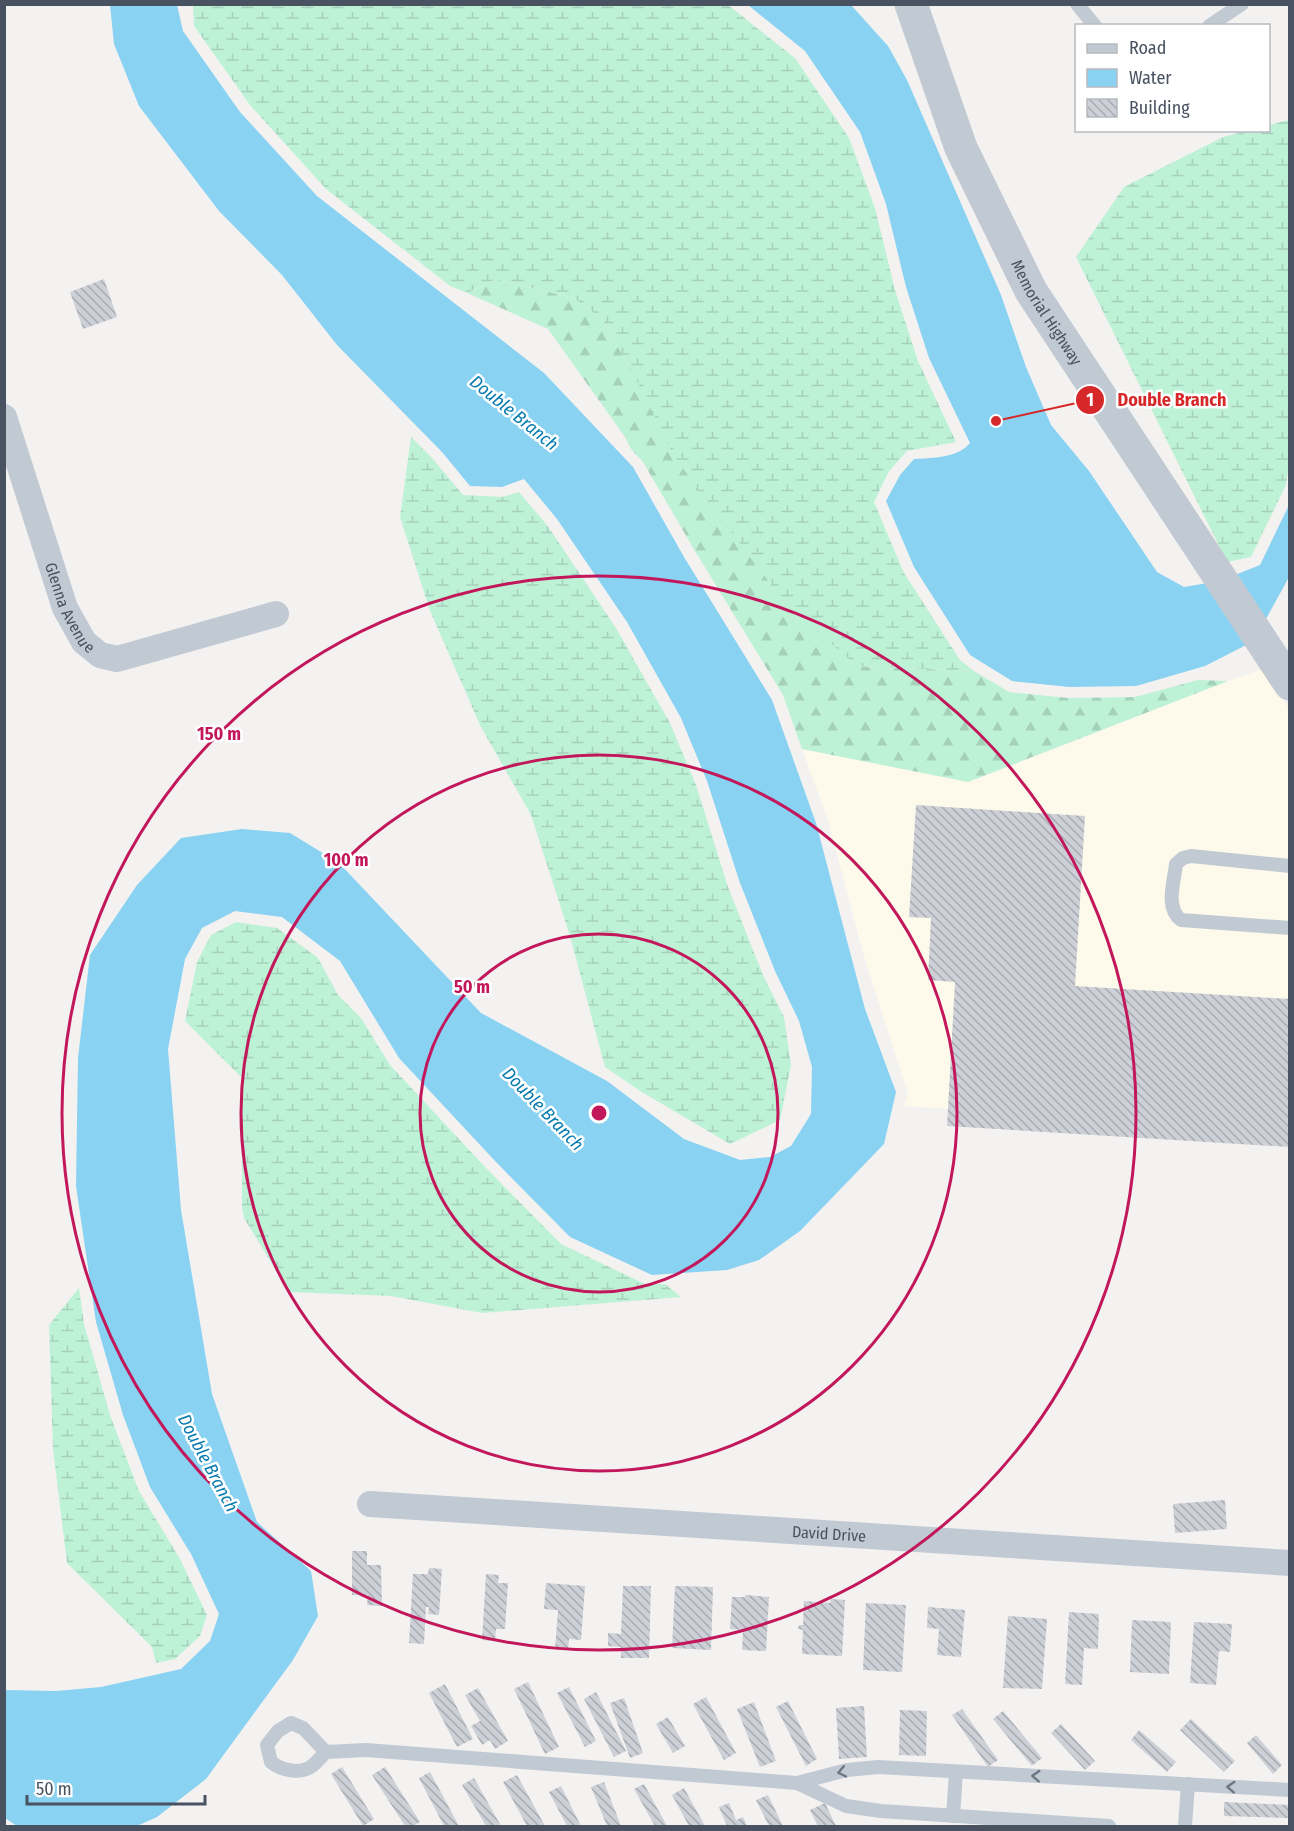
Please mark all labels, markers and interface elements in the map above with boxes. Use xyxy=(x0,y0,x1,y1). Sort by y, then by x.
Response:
legend xyxy=(1075,24,1270,132)
text: Road xyxy=(1129,37,1166,59)
text: Water xyxy=(1129,67,1172,89)
text: Building xyxy=(1129,97,1190,119)
street label: Memorial Highway xyxy=(1007,257,1087,369)
water label: Double Branch xyxy=(465,371,563,455)
callout: Double Branch xyxy=(1075,382,1238,418)
text: 1 xyxy=(1086,389,1094,411)
text: Double Branch xyxy=(1118,389,1226,411)
street label: Glenna Avenue xyxy=(41,560,99,657)
text: 150 m xyxy=(197,723,241,745)
text: 100 m xyxy=(324,849,368,871)
text: 50 m xyxy=(454,976,490,998)
water label: Double Branch xyxy=(498,1063,588,1155)
centre of rings xyxy=(589,1103,609,1123)
water label: Double Branch xyxy=(173,1410,243,1516)
street label: David Drive xyxy=(791,1522,867,1546)
one-way arrow xyxy=(837,1765,847,1778)
scale bar xyxy=(27,1768,206,1806)
one-way arrow xyxy=(1032,1770,1041,1783)
text: 50 m xyxy=(36,1778,72,1800)
one-way arrow xyxy=(1227,1780,1236,1793)

